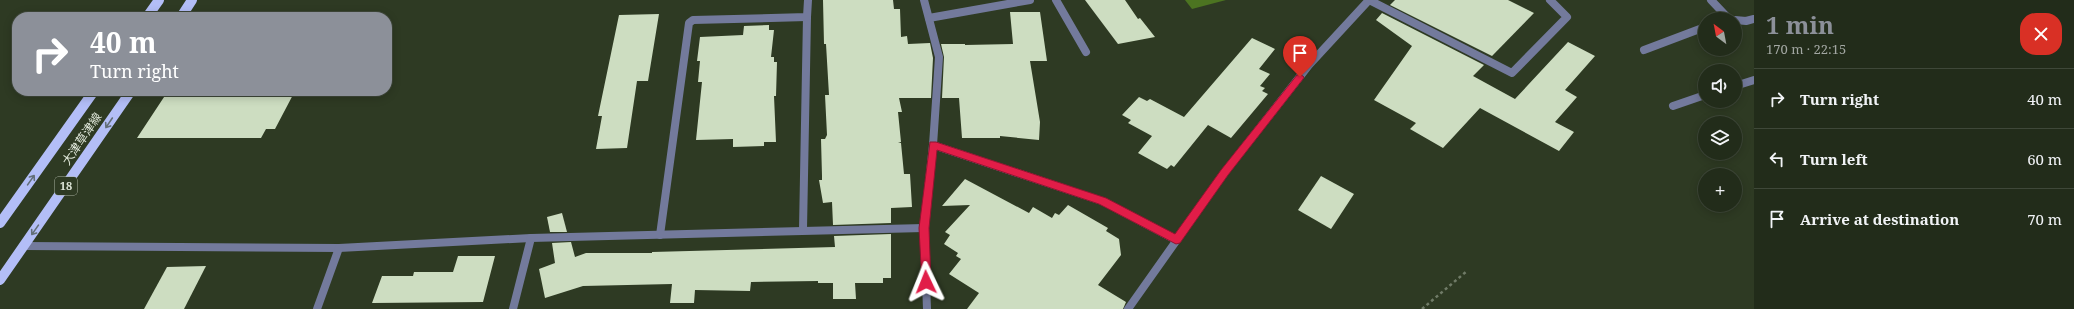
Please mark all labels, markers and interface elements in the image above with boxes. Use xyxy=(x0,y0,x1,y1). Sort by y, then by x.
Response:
text: 1 min xyxy=(1766,8,1834,41)
north arrow xyxy=(1698,12,1742,56)
map controls xyxy=(1698,12,1742,212)
button: close xyxy=(2020,13,2062,55)
text: 40 m xyxy=(90,23,157,61)
icon: right xyxy=(24,28,76,80)
pin xyxy=(1283,36,1317,77)
text: 170 m · 22:15 xyxy=(1766,40,1846,58)
icon: arrive xyxy=(1289,42,1311,64)
text: Turn right xyxy=(90,59,179,83)
button: sound xyxy=(1698,64,1742,108)
icon: right xyxy=(1766,88,1788,110)
text: Turn right xyxy=(1800,89,1879,109)
text: 40 m xyxy=(2027,89,2062,109)
street label: 大津草津線 xyxy=(58,109,105,168)
button: layers xyxy=(1698,116,1742,160)
one-way arrow xyxy=(105,118,113,129)
icon: left xyxy=(1766,148,1788,170)
text: Turn left xyxy=(1800,149,1868,169)
text: 60 m xyxy=(2027,149,2062,169)
button: + xyxy=(1698,168,1742,212)
one-way arrow xyxy=(27,175,35,186)
road number: 18 xyxy=(55,177,77,195)
icon: arrive xyxy=(1766,208,1788,230)
text: Arrive at destination xyxy=(1800,209,1959,229)
text: 70 m xyxy=(2027,209,2062,229)
one-way arrow xyxy=(31,224,39,235)
position arrow xyxy=(905,261,947,303)

